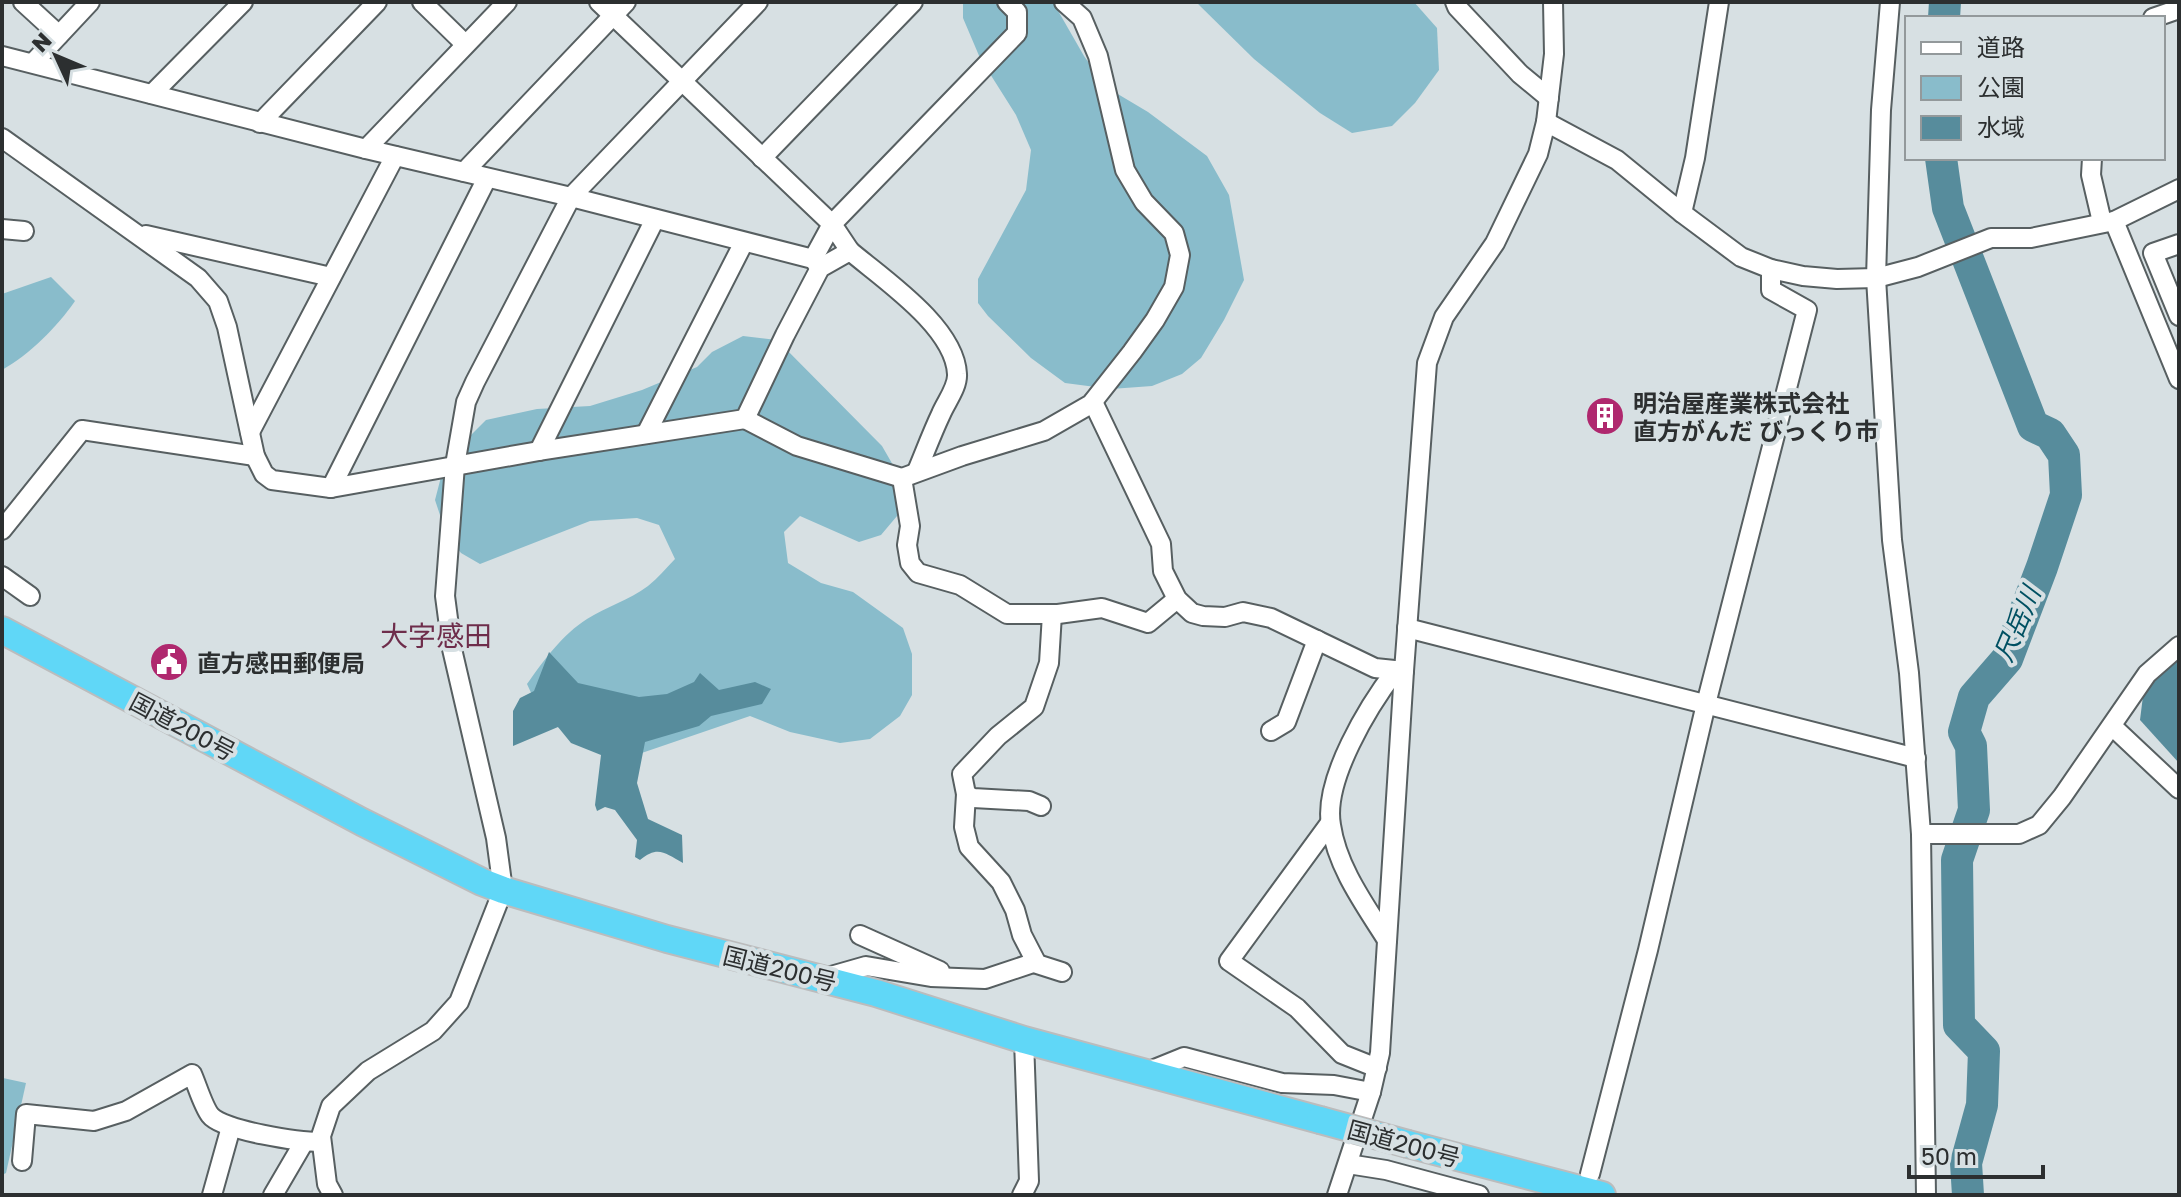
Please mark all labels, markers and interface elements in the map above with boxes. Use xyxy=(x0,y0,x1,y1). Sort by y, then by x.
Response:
north arrow xyxy=(16,16,96,96)
legend xyxy=(1905,16,2165,160)
text: N xyxy=(26,26,57,57)
text: 道路 xyxy=(1977,32,2025,61)
text: 公園 xyxy=(1977,72,2025,101)
text: 水域 xyxy=(1977,112,2025,141)
place label: 明治屋産業株式会社 直方がんだ びっくり市 xyxy=(1633,388,1879,445)
building icon: 明治屋産業株式会社 直方がんだ びっくり市 xyxy=(1584,395,1626,437)
water label: 尺岳川 xyxy=(1987,579,2048,666)
district label: 大字感田 xyxy=(380,619,492,652)
public building icon: 直方感田郵便局 xyxy=(148,641,190,683)
place label: 直方感田郵便局 xyxy=(197,648,365,677)
street label: 国道200号 xyxy=(125,686,241,766)
street label: 国道200号 xyxy=(720,940,840,996)
street label: 国道200号 xyxy=(1344,1114,1464,1172)
scale bar xyxy=(1909,1129,2043,1179)
text: 50 m xyxy=(1921,1141,1977,1170)

